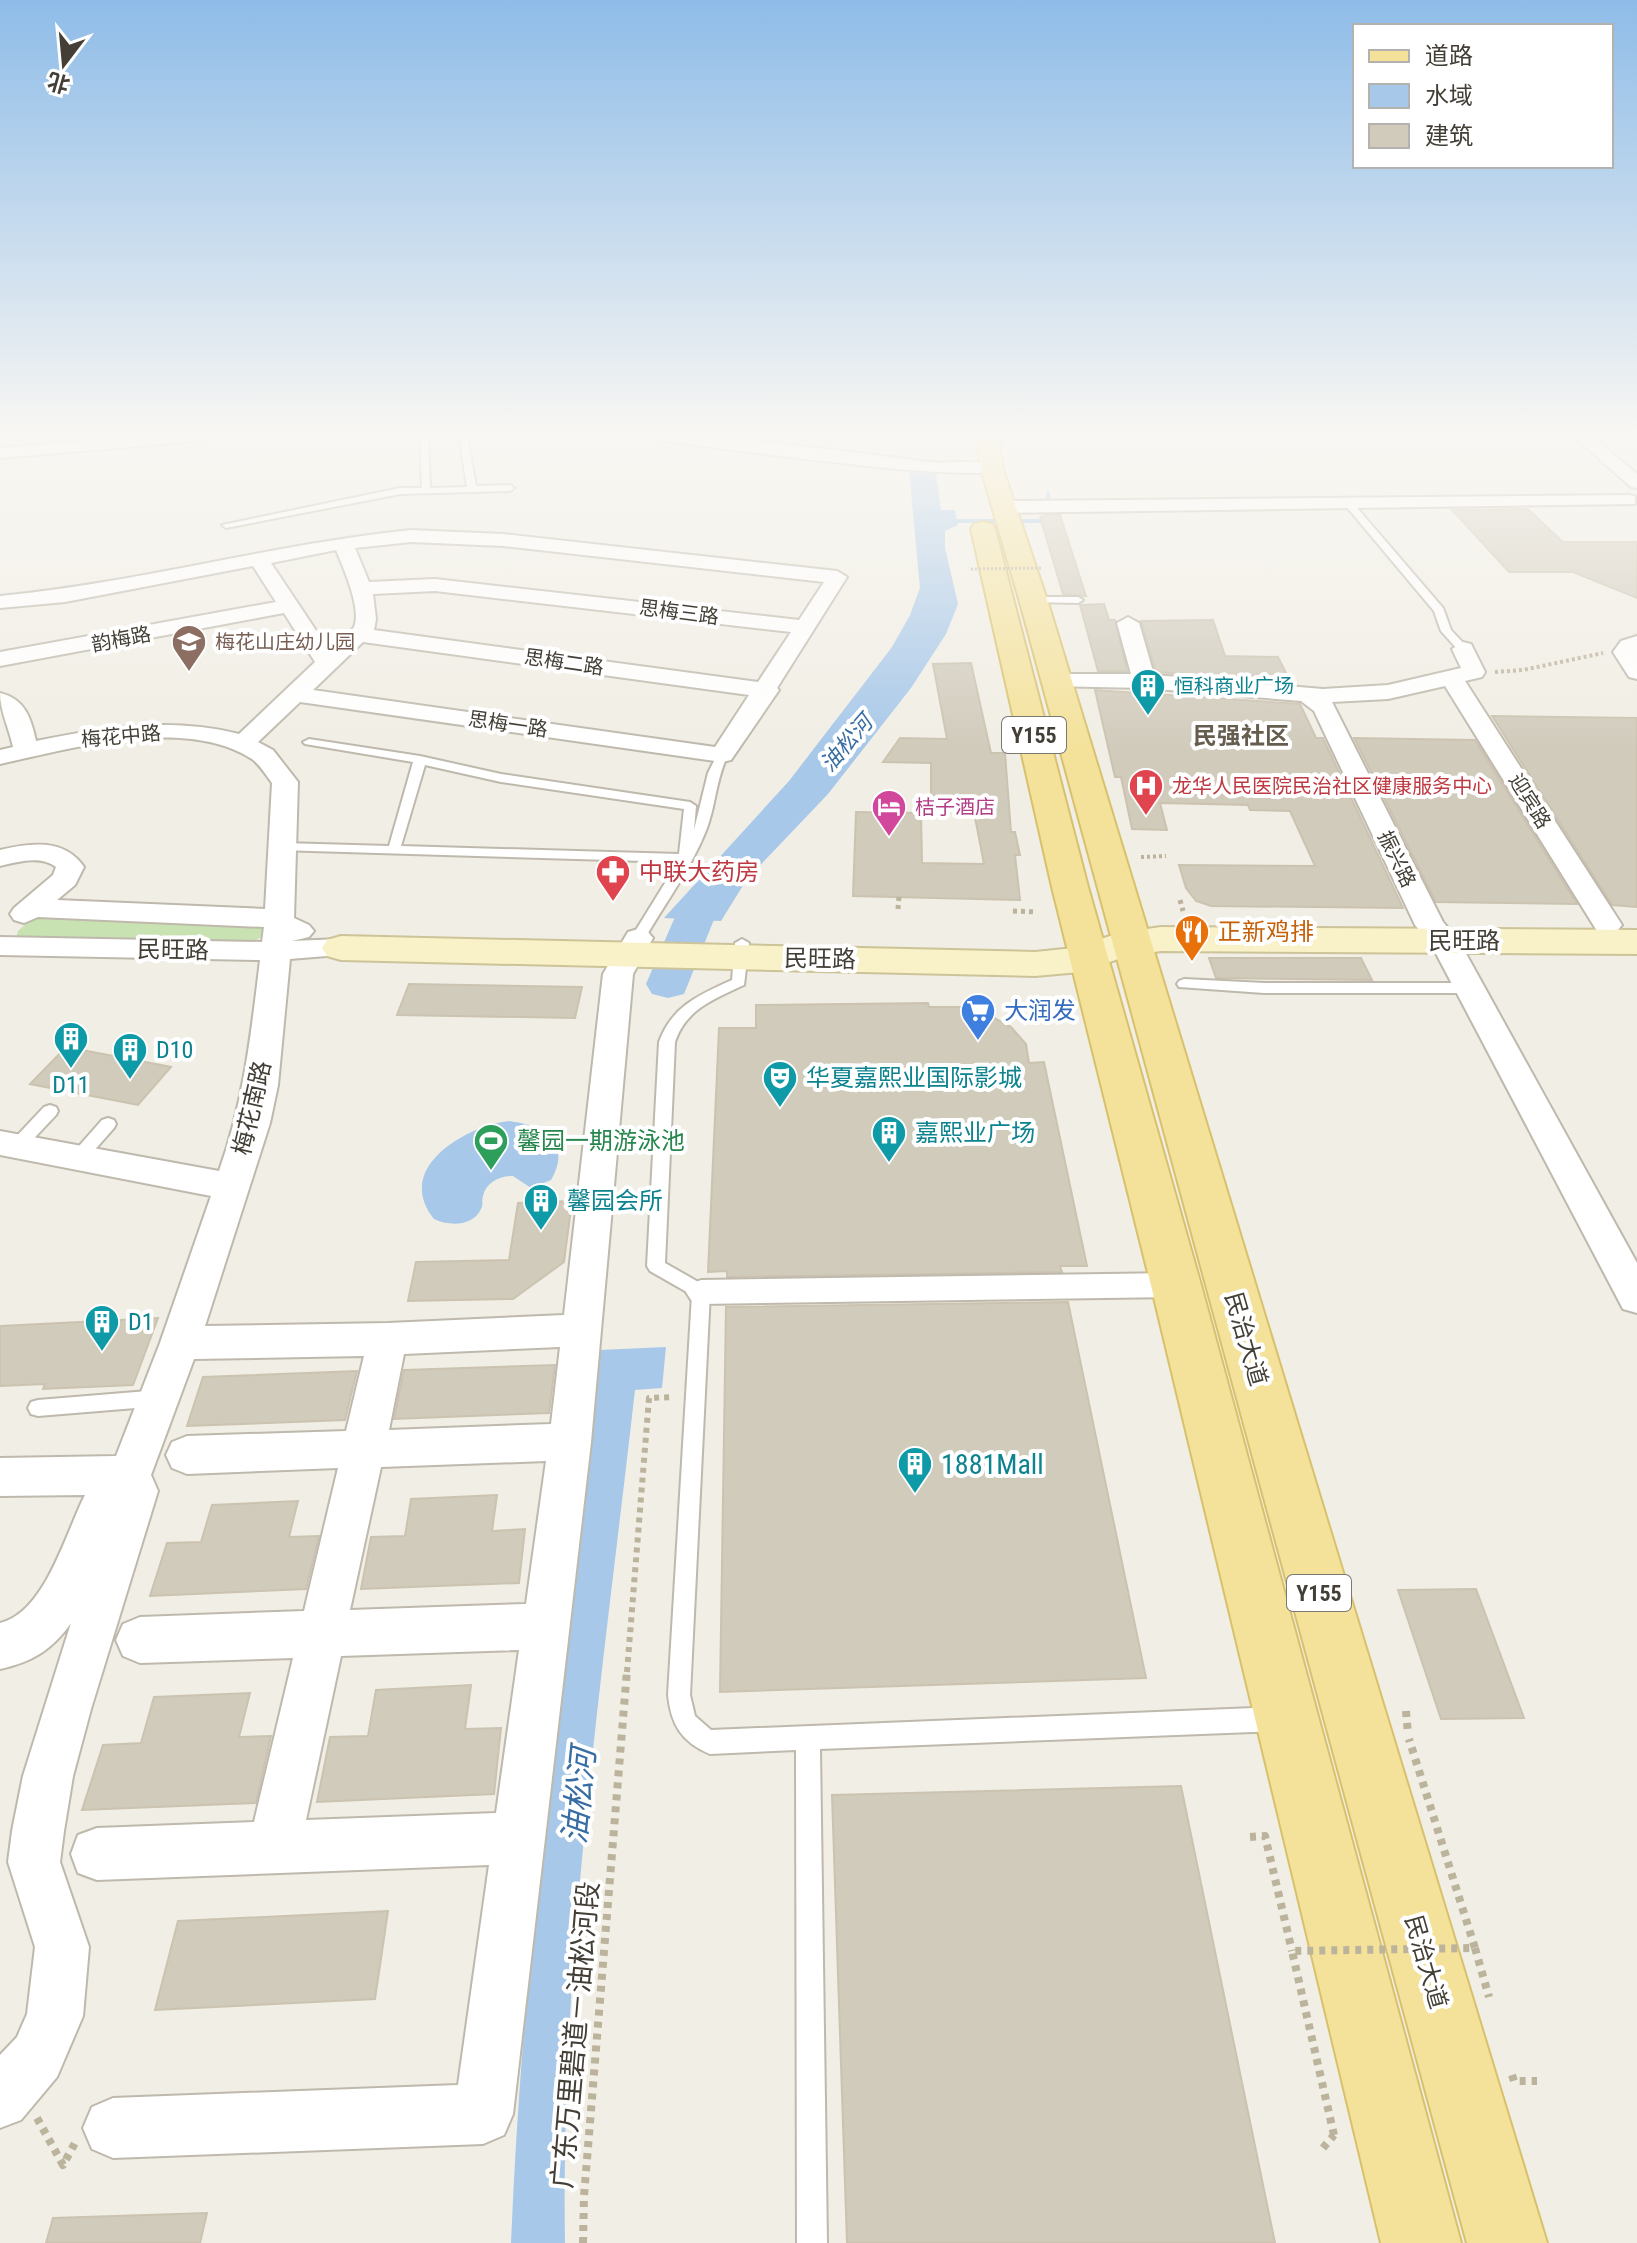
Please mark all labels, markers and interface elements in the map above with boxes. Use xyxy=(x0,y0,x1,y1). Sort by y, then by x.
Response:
north arrow xyxy=(24,24,104,104)
legend xyxy=(1353,24,1613,168)
text: 道路 xyxy=(1425,42,1473,70)
text: 北 xyxy=(45,68,73,98)
text: 水域 xyxy=(1425,82,1473,110)
text: 建筑 xyxy=(1425,122,1473,150)
street label: 思梅三路 xyxy=(638,595,720,629)
street label: 韵梅路 xyxy=(89,621,153,657)
school or university icon: 梅花山庄幼儿园 xyxy=(170,623,208,673)
place label: 梅花山庄幼儿园 xyxy=(215,630,355,654)
street label: 思梅二路 xyxy=(523,645,605,679)
building icon: 恒科商业广场 xyxy=(1129,667,1167,717)
place label: 恒科商业广场 xyxy=(1174,674,1294,698)
street label: 思梅一路 xyxy=(467,707,549,741)
water label: 油松河 xyxy=(815,707,880,776)
road number: Y155 xyxy=(1002,717,1066,753)
street label: 梅花中路 xyxy=(80,721,162,751)
district label: 民强社区 xyxy=(1193,722,1289,750)
hospital icon: 龙华人民医院民治社区健康服务中心 xyxy=(1127,767,1165,817)
street label: 迎宾路 xyxy=(1504,769,1556,833)
place label: 龙华人民医院民治社区健康服务中心 xyxy=(1172,774,1492,798)
hotel icon: 桔子酒店 xyxy=(870,788,908,838)
place label: 桔子酒店 xyxy=(915,795,995,819)
street label: 振兴路 xyxy=(1373,827,1421,891)
pharmacy icon: 中联大药房 xyxy=(594,853,632,903)
place label: 中联大药房 xyxy=(639,858,759,886)
restaurant icon: 正新鸡排 xyxy=(1173,913,1211,963)
place label: 正新鸡排 xyxy=(1218,918,1314,946)
street label: 民旺路 xyxy=(1428,927,1500,955)
street label: 民旺路 xyxy=(137,935,209,965)
street label: 民旺路 xyxy=(784,944,856,974)
supermarket icon: 大润发 xyxy=(959,992,997,1042)
place label: 大润发 xyxy=(1004,997,1076,1025)
building icon: D11 xyxy=(52,1020,90,1070)
building icon: D10 xyxy=(111,1031,149,1081)
place label: D10 xyxy=(156,1036,193,1064)
street label: 梅花南路 xyxy=(228,1058,276,1158)
theatre icon: 华夏嘉熙业国际影城 xyxy=(761,1059,799,1109)
place label: 华夏嘉熙业国际影城 xyxy=(806,1064,1022,1092)
place label: D11 xyxy=(52,1071,90,1099)
building icon: 嘉熙业广场 xyxy=(870,1114,908,1164)
place label: 嘉熙业广场 xyxy=(915,1119,1035,1147)
sports icon: 馨园一期游泳池 xyxy=(472,1122,510,1172)
place label: 馨园一期游泳池 xyxy=(517,1127,685,1155)
building icon: 馨园会所 xyxy=(522,1182,560,1232)
place label: 馨园会所 xyxy=(567,1187,663,1215)
street label: 民治大道 xyxy=(1219,1289,1273,1389)
building icon: D1 xyxy=(83,1303,121,1353)
place label: D1 xyxy=(128,1308,154,1336)
building icon: 1881Mall xyxy=(896,1445,934,1495)
place label: 1881Mall xyxy=(941,1448,1044,1481)
road number: Y155 xyxy=(1287,1575,1351,1611)
water label: 油松河 xyxy=(555,1740,604,1846)
street label: 广东万里碧道－油松河段 xyxy=(546,1880,605,2190)
street label: 民治大道 xyxy=(1399,1912,1453,2012)

